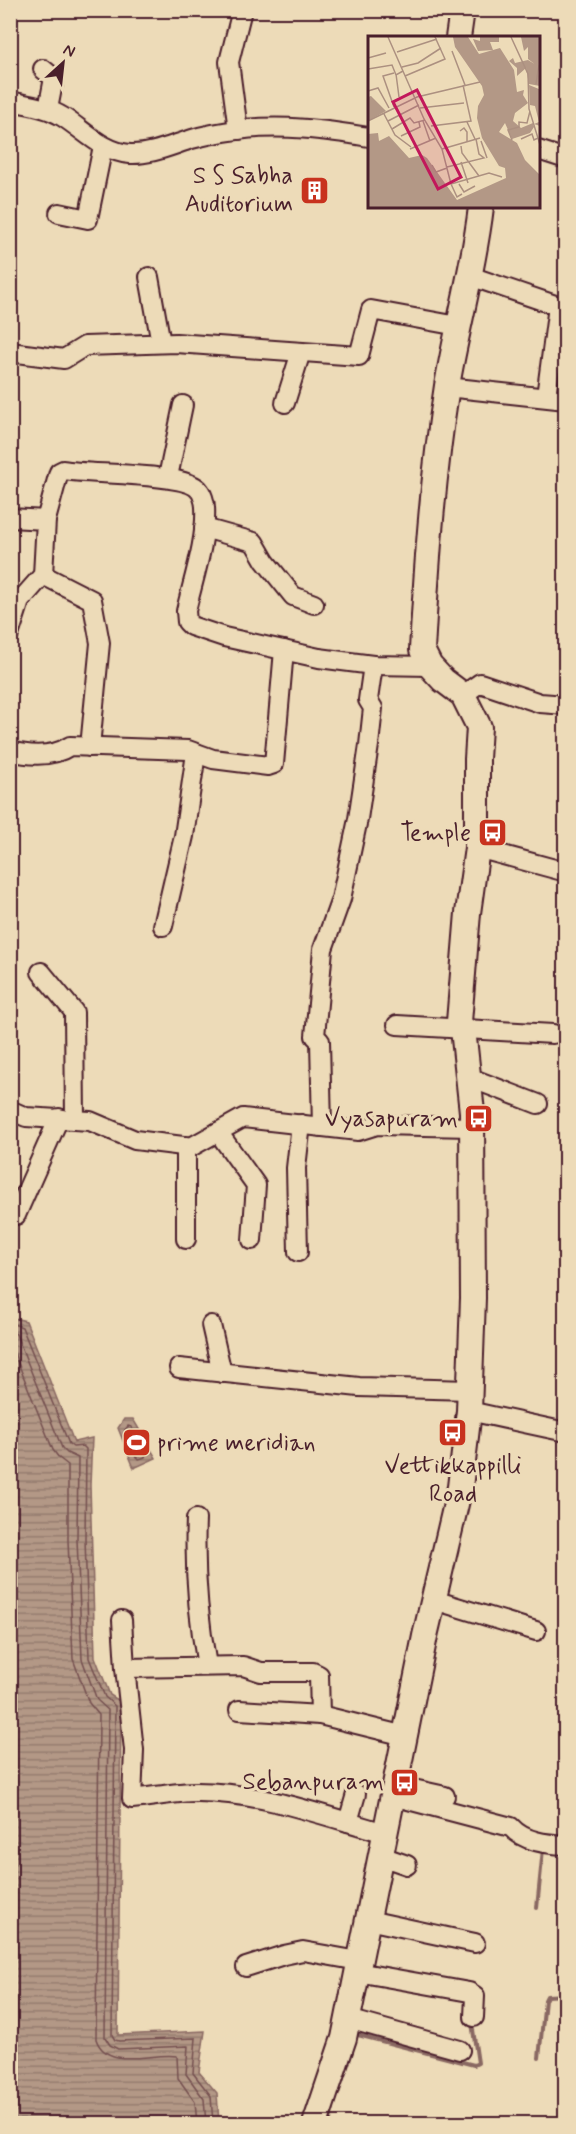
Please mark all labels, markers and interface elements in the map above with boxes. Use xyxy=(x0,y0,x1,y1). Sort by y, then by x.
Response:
north arrow xyxy=(33,33,93,93)
inset map xyxy=(368,36,540,208)
text: N xyxy=(60,39,79,63)
place label: S S Sabha Auditorium xyxy=(185,161,293,220)
building icon: S S Sabha Auditorium xyxy=(298,174,330,206)
bus stop icon: Temple xyxy=(476,817,508,849)
place label: Temple xyxy=(400,818,471,849)
bus stop icon: Vyasapuram xyxy=(463,1103,495,1135)
place label: Vyasapuram xyxy=(325,1104,458,1135)
bus stop icon: Vettikkappilli Road xyxy=(437,1417,469,1449)
sports icon: prime meridian xyxy=(120,1427,152,1459)
place label: prime meridian xyxy=(157,1428,316,1459)
place label: Vettikkappilli Road xyxy=(385,1451,521,1510)
bus stop icon: Sebanpuram xyxy=(389,1766,421,1798)
place label: Sebanpuram xyxy=(242,1767,384,1798)

